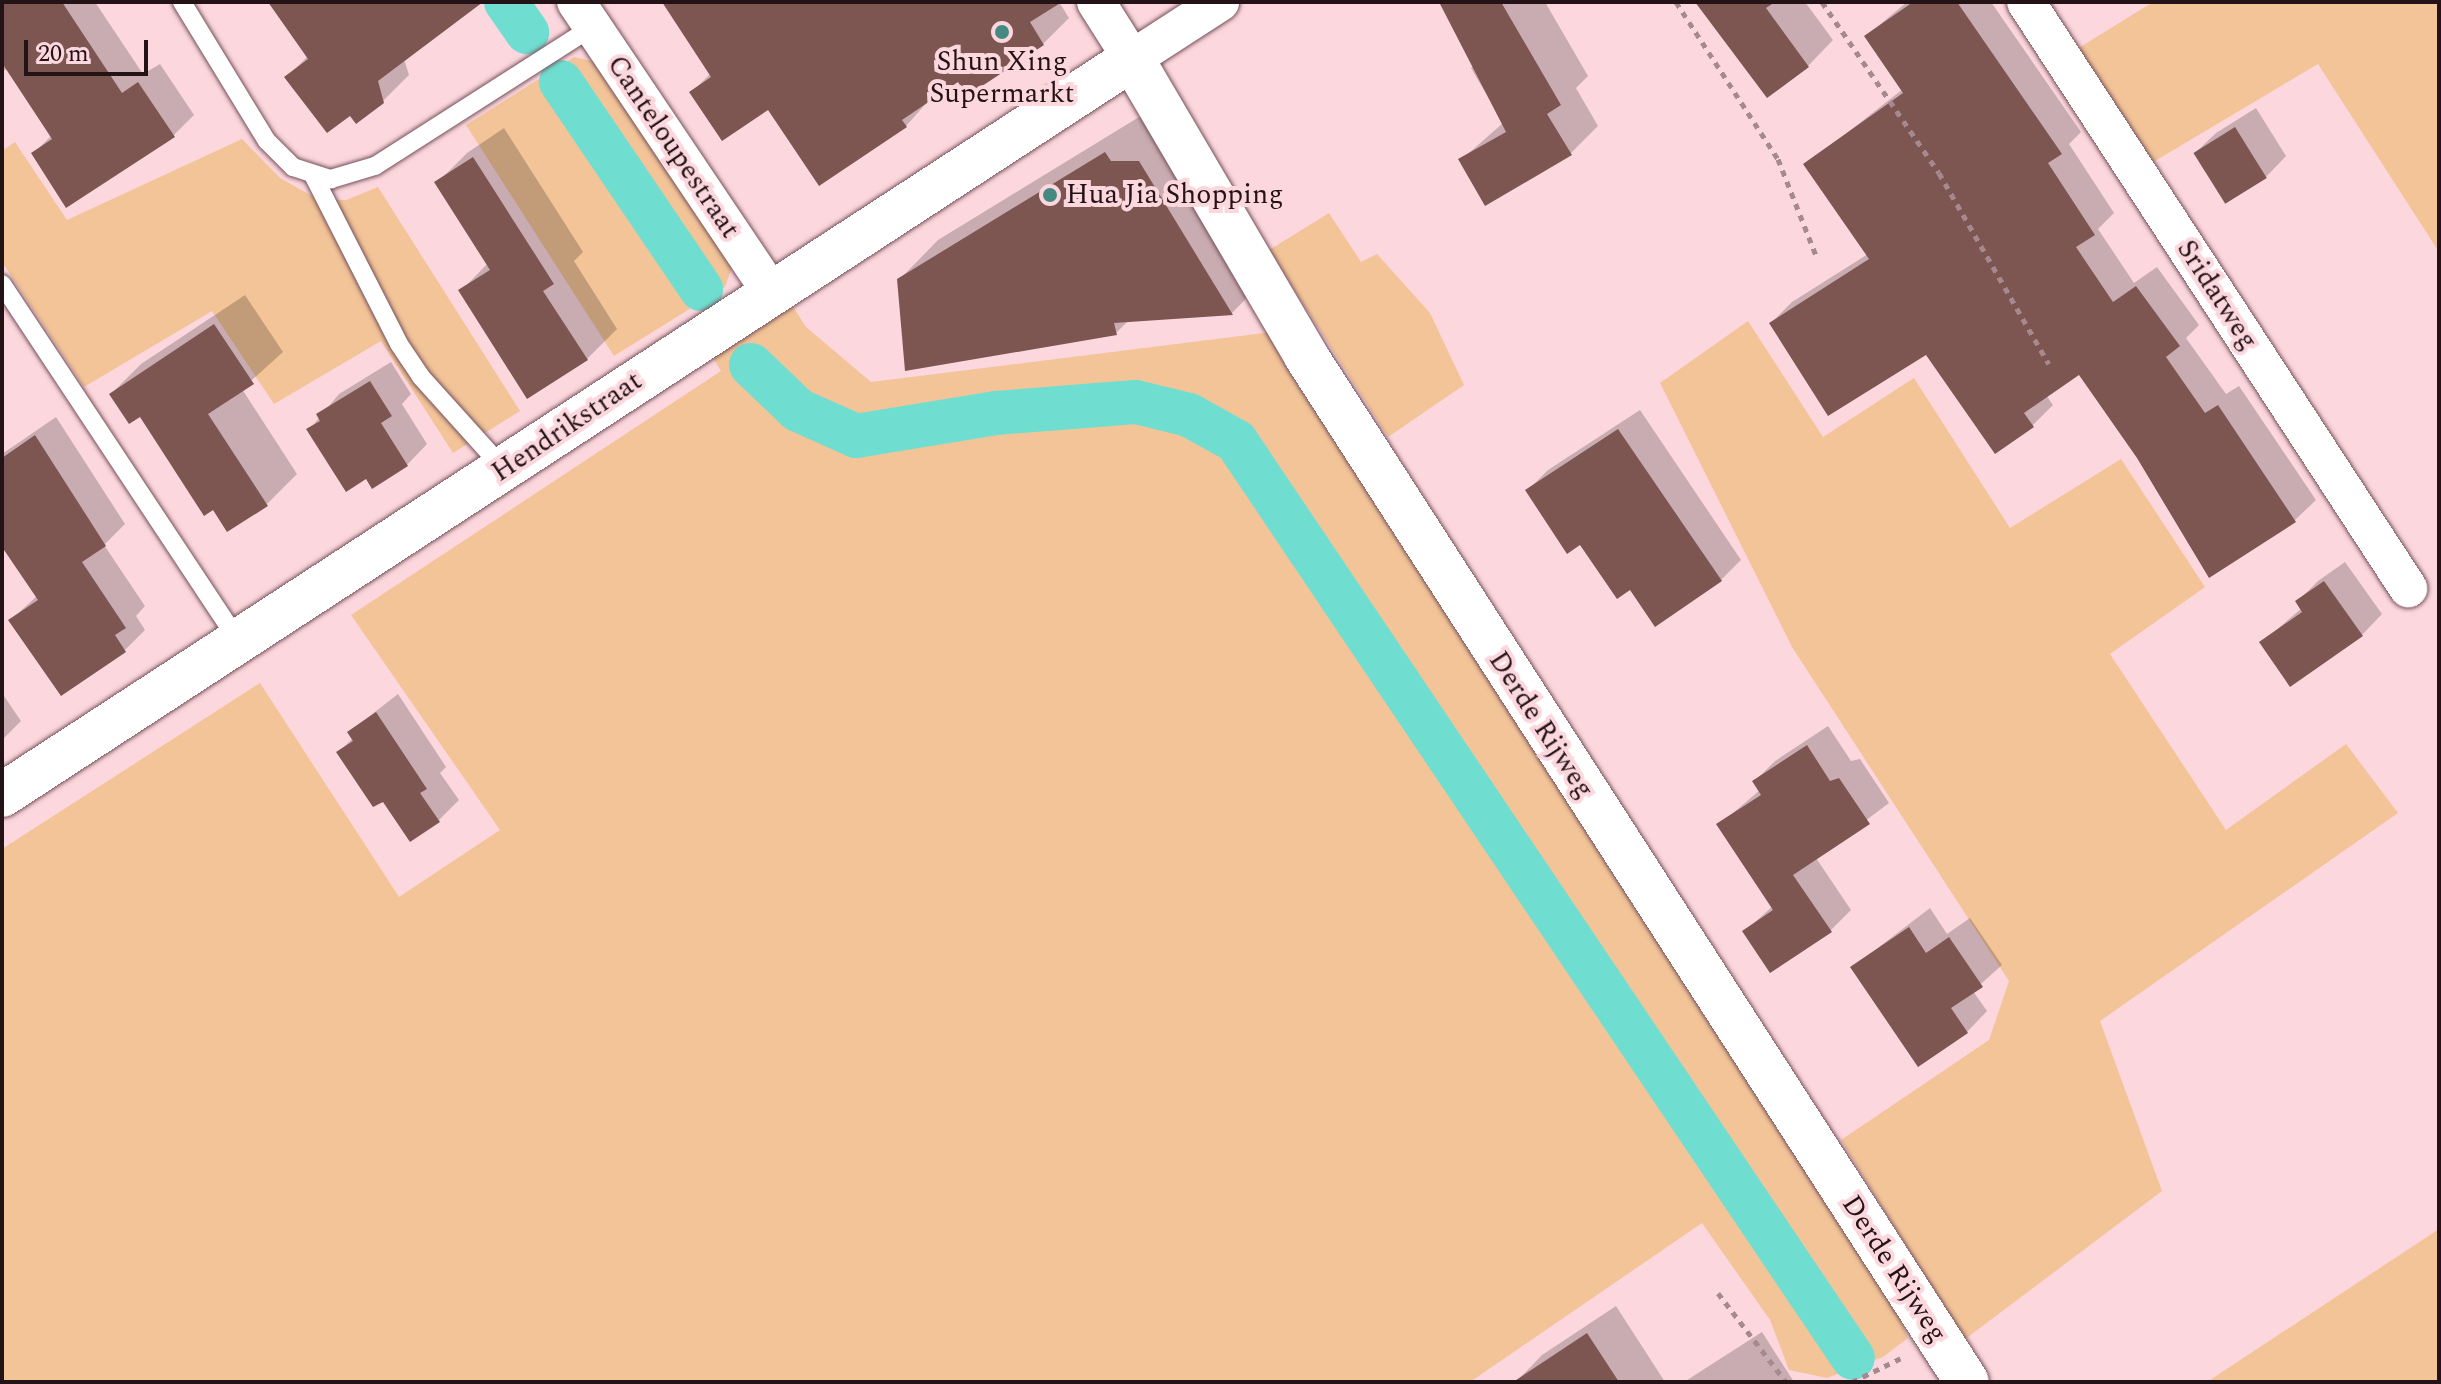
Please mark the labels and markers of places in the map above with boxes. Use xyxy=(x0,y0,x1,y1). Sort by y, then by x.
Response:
marker: Shun Xing Supermarkt xyxy=(993,23,1011,41)
place label: Shun Xing Supermarkt xyxy=(930,45,1074,111)
place label: Hua Jia Shopping xyxy=(1066,178,1283,212)
marker: Hua Jia Shopping xyxy=(1041,186,1059,204)

